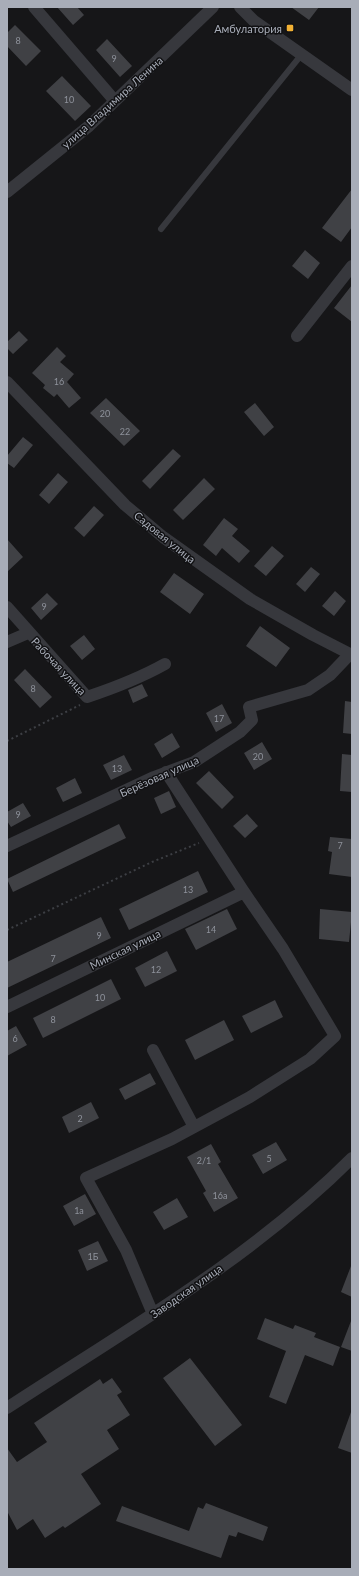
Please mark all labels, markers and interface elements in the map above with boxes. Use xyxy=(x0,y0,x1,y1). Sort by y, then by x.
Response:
place label: Амбулатория xyxy=(214,22,282,35)
marker: Амбулатория xyxy=(285,23,295,33)
house number: 8 xyxy=(15,35,21,46)
street label: улица Владимира Ленина xyxy=(59,53,165,151)
house number: 9 xyxy=(111,53,117,64)
house number: 10 xyxy=(64,94,74,105)
house number: 16 xyxy=(54,376,64,387)
house number: 20 xyxy=(100,408,110,419)
house number: 22 xyxy=(120,426,130,437)
street label: Садовая улица xyxy=(132,508,198,566)
house number: 9 xyxy=(41,601,47,612)
street label: Рабочая улица xyxy=(29,635,89,697)
house number: 8 xyxy=(30,683,36,694)
house number: 17 xyxy=(214,713,224,724)
house number: 20 xyxy=(253,751,263,762)
street label: Берёзовая улица xyxy=(118,753,200,799)
house number: 13 xyxy=(112,763,122,774)
house number: 9 xyxy=(15,809,21,820)
house number: 7 xyxy=(337,840,343,851)
house number: 13 xyxy=(183,884,193,895)
house number: 14 xyxy=(206,924,216,935)
street label: Минская улица xyxy=(87,926,163,972)
house number: 9 xyxy=(96,930,102,941)
house number: 7 xyxy=(50,953,56,964)
house number: 12 xyxy=(151,964,161,975)
house number: 10 xyxy=(95,992,105,1003)
house number: 8 xyxy=(50,1014,56,1025)
house number: 6 xyxy=(12,1033,18,1044)
house number: 2 xyxy=(77,1113,83,1124)
house number: 5 xyxy=(266,1153,272,1164)
house number: 2/1 xyxy=(197,1155,211,1166)
house number: 16а xyxy=(213,1190,227,1201)
house number: 1а xyxy=(74,1205,84,1216)
house number: 1Б xyxy=(88,1251,99,1262)
street label: Заводская улица xyxy=(148,1261,224,1321)

